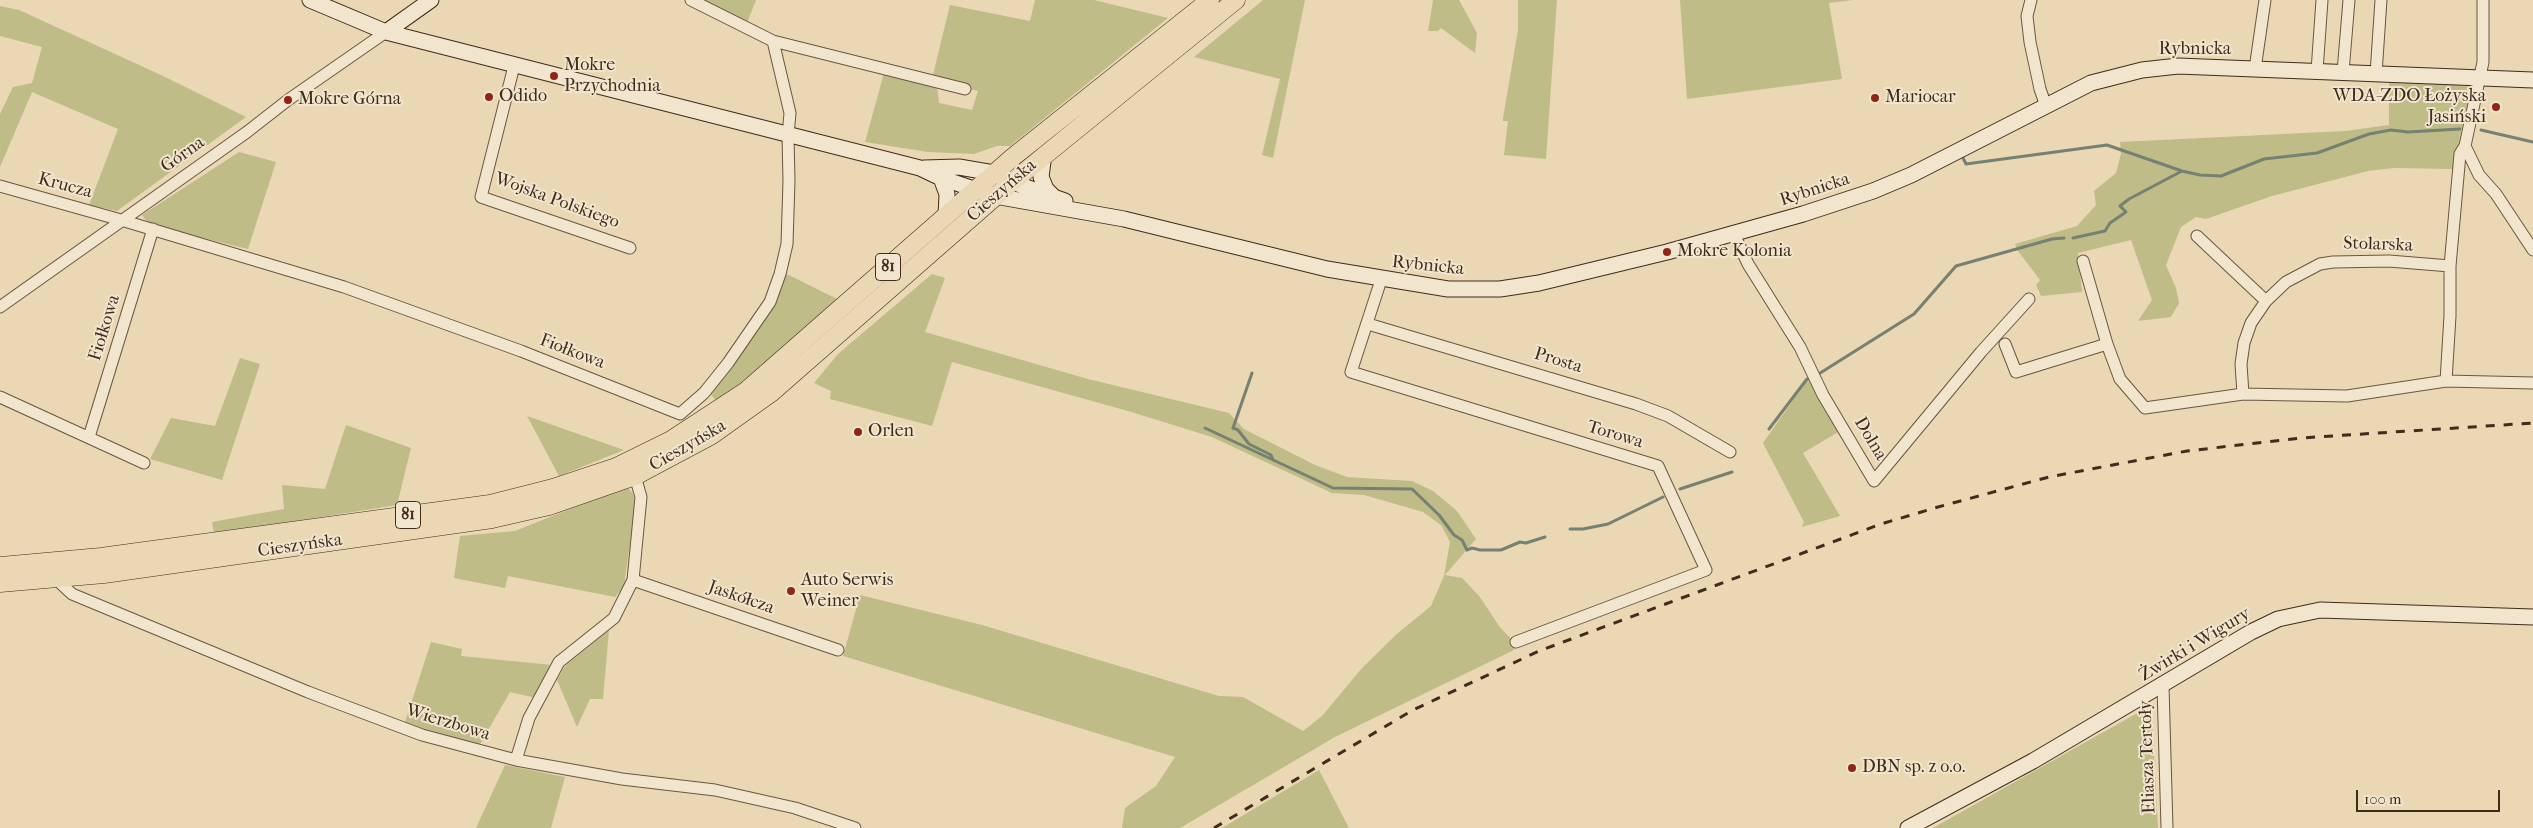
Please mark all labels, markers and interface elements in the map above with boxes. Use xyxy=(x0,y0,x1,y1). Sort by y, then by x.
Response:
street label: Rybnicka xyxy=(2159,39,2231,61)
place label: Mokre Przychodnia xyxy=(564,55,661,98)
marker: Mokre Przychodnia xyxy=(548,70,560,82)
place label: Odido xyxy=(499,86,547,108)
place label: WDA-ZDO Łożyska Jasiński xyxy=(2333,86,2486,128)
place label: Mariocar xyxy=(1885,87,1956,109)
place label: Mokre Górna xyxy=(298,89,401,111)
marker: Odido xyxy=(483,91,495,103)
marker: Mariocar xyxy=(1869,92,1881,104)
marker: Mokre Górna xyxy=(282,94,294,106)
marker: WDA-ZDO Łożyska Jasiński xyxy=(2490,101,2502,113)
street label: Górna xyxy=(157,132,209,178)
street label: Cieszyńska xyxy=(963,155,1041,227)
street label: Krucza xyxy=(36,168,94,204)
street label: Wojska Polskiego xyxy=(492,168,622,234)
street label: Rybnicka xyxy=(1777,169,1853,211)
street label: Stolarska xyxy=(2343,233,2413,257)
place label: Mokre Kolonia xyxy=(1677,241,1792,263)
marker: Mokre Kolonia xyxy=(1661,246,1673,258)
street label: Rybnicka xyxy=(1391,251,1465,281)
road number: 81 xyxy=(876,253,900,280)
street label: Fiołkowa xyxy=(85,292,125,364)
street label: Fiołkowa xyxy=(536,330,608,374)
street label: Prosta xyxy=(1531,344,1585,378)
street label: Dolna xyxy=(1849,414,1891,464)
street label: Cieszyńska xyxy=(646,415,730,477)
street label: Torowa xyxy=(1584,416,1646,454)
place label: Orlen xyxy=(868,421,914,443)
marker: Orlen xyxy=(852,426,864,438)
road number: 81 xyxy=(396,502,420,528)
street label: Cieszyńska xyxy=(256,529,344,563)
place label: Auto Serwis Weiner xyxy=(801,570,893,612)
street label: Jaskółcza xyxy=(705,577,777,619)
marker: Auto Serwis Weiner xyxy=(785,585,797,597)
street label: Żwirki i Wigury xyxy=(2136,603,2254,687)
street label: Wierzbowa xyxy=(403,700,493,746)
street label: Eliasza Tertoły xyxy=(2135,700,2161,814)
place label: DBN sp. z o.o. xyxy=(1862,757,1965,779)
marker: DBN sp. z o.o. xyxy=(1846,762,1858,774)
scale bar xyxy=(2358,780,2502,812)
text: 100 m xyxy=(2364,790,2402,808)

